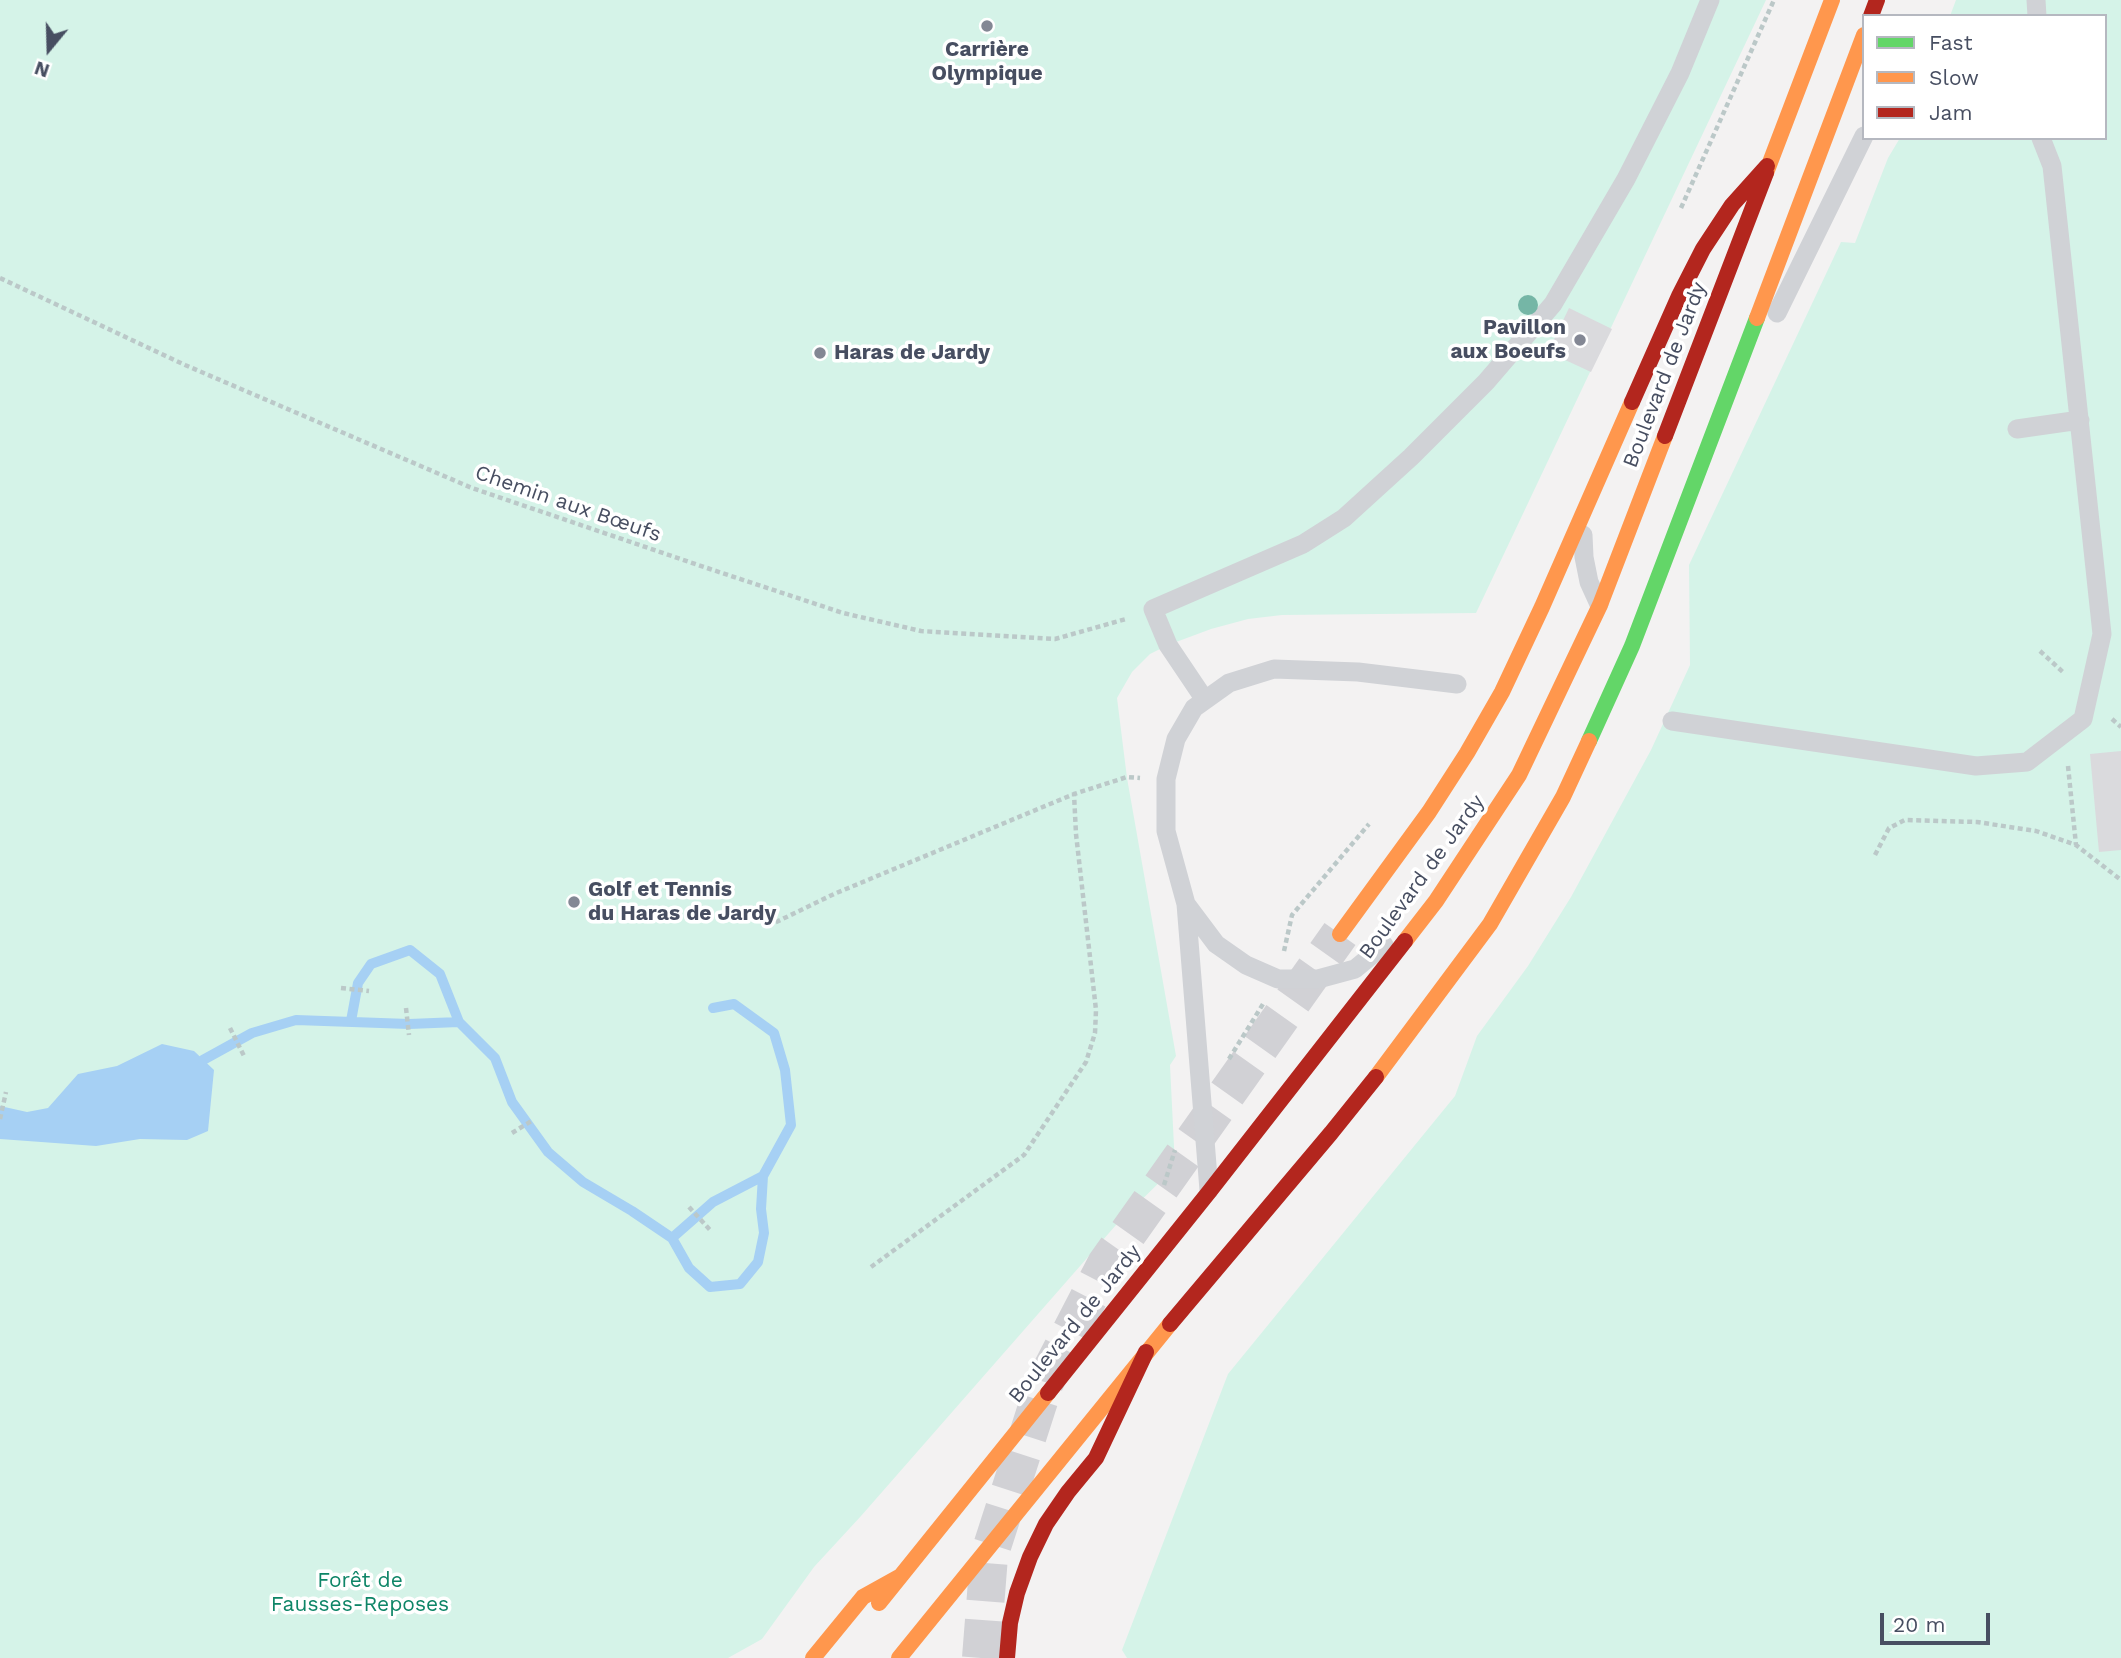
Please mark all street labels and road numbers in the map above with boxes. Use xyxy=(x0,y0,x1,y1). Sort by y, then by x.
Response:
street label: Boulevard de Jardy xyxy=(1618,279,1712,471)
street label: Chemin aux Bœufs xyxy=(472,460,664,548)
street label: Boulevard de Jardy xyxy=(1354,790,1490,964)
street label: Boulevard de Jardy xyxy=(1003,1240,1147,1408)

